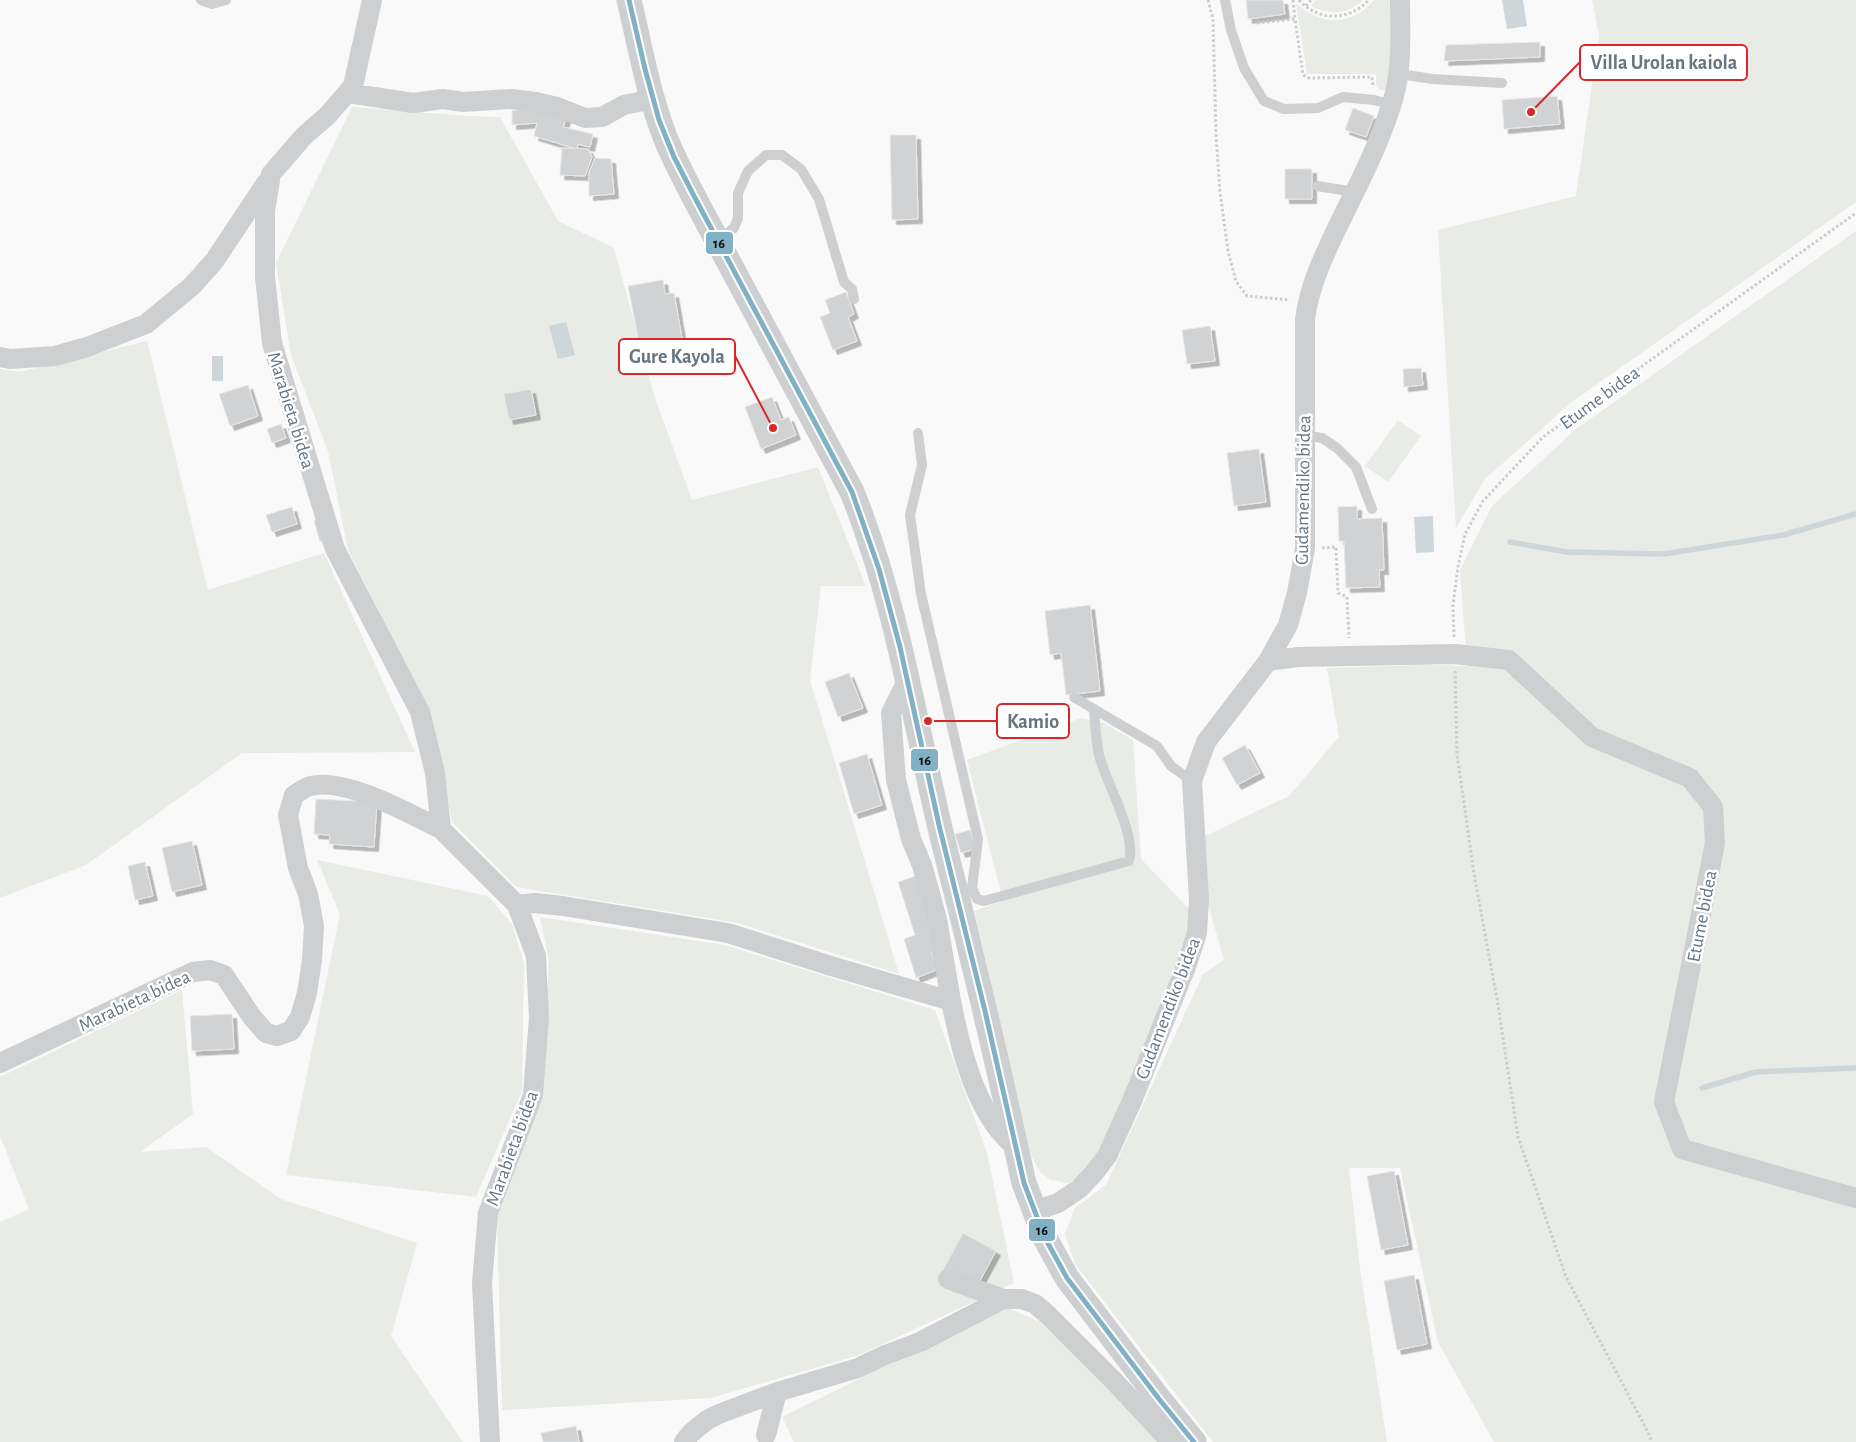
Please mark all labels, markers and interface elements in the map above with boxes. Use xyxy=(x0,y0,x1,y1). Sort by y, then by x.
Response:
callout: Villa Urolan kaiola xyxy=(1580,45,1747,80)
text: Villa Urolan kaiola xyxy=(1591,53,1738,73)
line badge: 16 xyxy=(705,231,734,255)
text: 16 xyxy=(713,237,725,251)
callout: Gure Kayola xyxy=(619,339,735,374)
text: Gure Kayola xyxy=(629,347,725,367)
street label: Marabieta bidea xyxy=(264,350,317,471)
street label: Etume bidea xyxy=(1557,363,1643,433)
street label: Gudamendiko bidea xyxy=(1293,415,1314,565)
callout: Kamio xyxy=(997,704,1069,738)
text: Kamio xyxy=(1007,712,1059,732)
line badge: 16 xyxy=(910,748,939,772)
text: 16 xyxy=(919,754,931,768)
street label: Etume bidea xyxy=(1684,869,1721,964)
street label: Gudamendiko bidea xyxy=(1133,935,1204,1082)
street label: Marabieta bidea xyxy=(76,967,194,1036)
street label: Marabieta bidea xyxy=(483,1088,542,1209)
line badge: 16 xyxy=(1028,1218,1056,1242)
text: 16 xyxy=(1036,1224,1048,1238)

